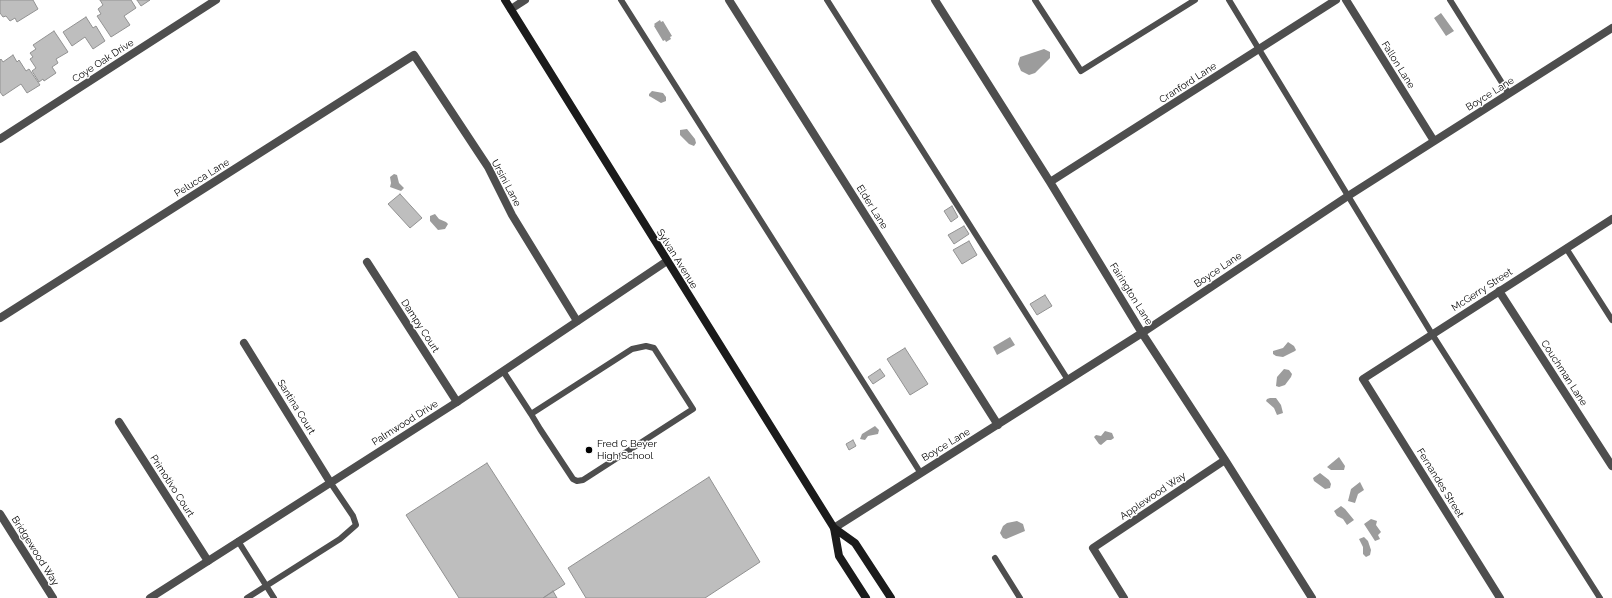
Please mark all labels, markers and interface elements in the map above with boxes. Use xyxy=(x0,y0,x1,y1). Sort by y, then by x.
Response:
street label: Coye Oak Drive xyxy=(70,37,136,85)
street label: Fallon Lane xyxy=(1379,39,1417,91)
street label: Cranford Lane xyxy=(1157,60,1219,106)
street label: Boyce Lane xyxy=(1464,74,1516,114)
street label: Pelucca Lane xyxy=(172,156,232,200)
street label: Ursini Lane xyxy=(489,157,523,209)
street label: Elder Lane xyxy=(854,183,890,231)
street label: Sylvan Avenue xyxy=(654,227,700,291)
street label: Boyce Lane xyxy=(1192,250,1244,290)
street label: Fairington Lane xyxy=(1107,261,1155,327)
street label: McGerry Street xyxy=(1449,266,1515,314)
street label: Dampy Court xyxy=(398,297,442,355)
street label: Couchman Lane xyxy=(1538,338,1590,408)
street label: Santina Court xyxy=(274,377,318,437)
street label: Palmwood Drive xyxy=(370,398,440,448)
street label: Boyce Lane xyxy=(920,426,972,464)
place label: Fred C Beyer High School xyxy=(597,438,657,462)
marker: Fred C Beyer High School xyxy=(584,445,594,455)
street label: Fernandes Street xyxy=(1414,446,1466,520)
street label: Primotivo Court xyxy=(147,453,197,519)
street label: Applewood Way xyxy=(1118,470,1188,522)
street label: Bridgewood Way xyxy=(9,514,61,588)

